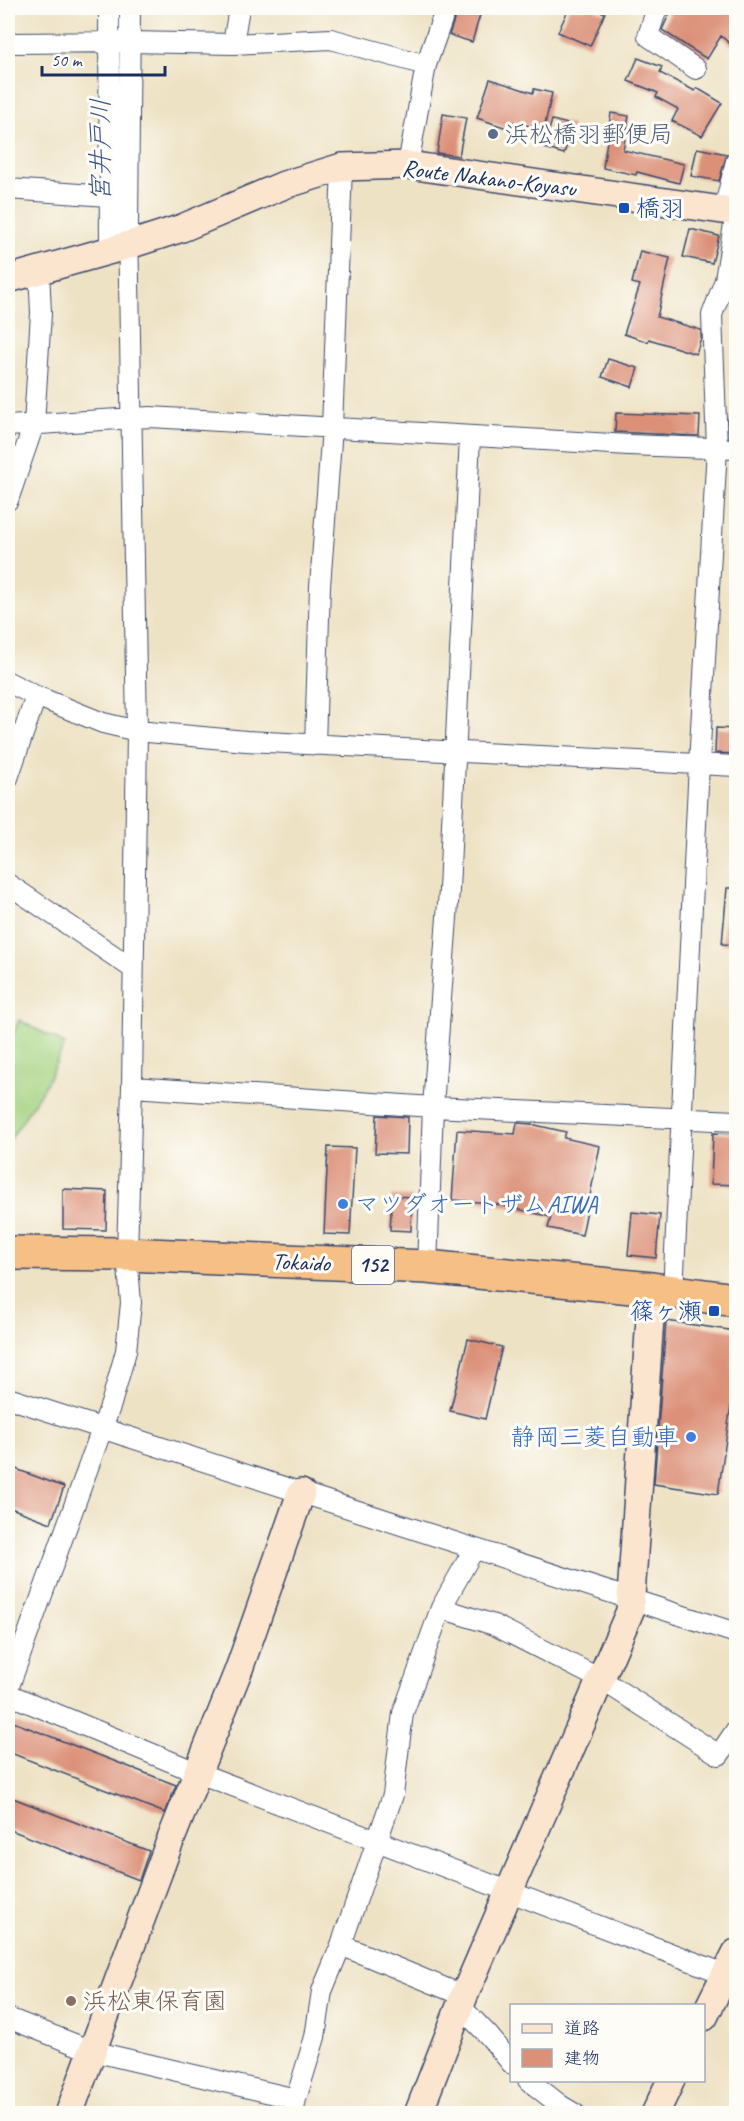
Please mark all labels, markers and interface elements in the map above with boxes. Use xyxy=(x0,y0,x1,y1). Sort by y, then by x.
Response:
scale bar xyxy=(42,39,165,77)
text: 50 m xyxy=(51,49,84,71)
water label: 宮井戸川 xyxy=(84,98,117,202)
place label: 浜松橋羽郵便局 xyxy=(505,119,673,149)
marker: 浜松橋羽郵便局 xyxy=(486,127,500,141)
street label: Route Nakano-Koyasu xyxy=(400,152,580,204)
place label: 橋羽 xyxy=(636,193,684,223)
marker: 橋羽 xyxy=(617,201,631,215)
place label: マツダオートザムAIWA xyxy=(355,1189,599,1219)
marker: マツダオートザムAIWA xyxy=(336,1197,350,1211)
street label: Tokaido xyxy=(271,1246,332,1278)
road number: 152 xyxy=(352,1246,394,1284)
place label: 篠ヶ瀬 xyxy=(630,1296,702,1326)
marker: 篠ヶ瀬 xyxy=(707,1304,721,1318)
place label: 静岡三菱自動車 xyxy=(511,1422,679,1452)
marker: 静岡三菱自動車 xyxy=(684,1430,698,1444)
place label: 浜松東保育園 xyxy=(83,1986,227,2016)
marker: 浜松東保育園 xyxy=(64,1994,78,2008)
legend xyxy=(510,2004,705,2082)
text: 道路 xyxy=(564,2017,600,2039)
text: 建物 xyxy=(564,2047,600,2069)

